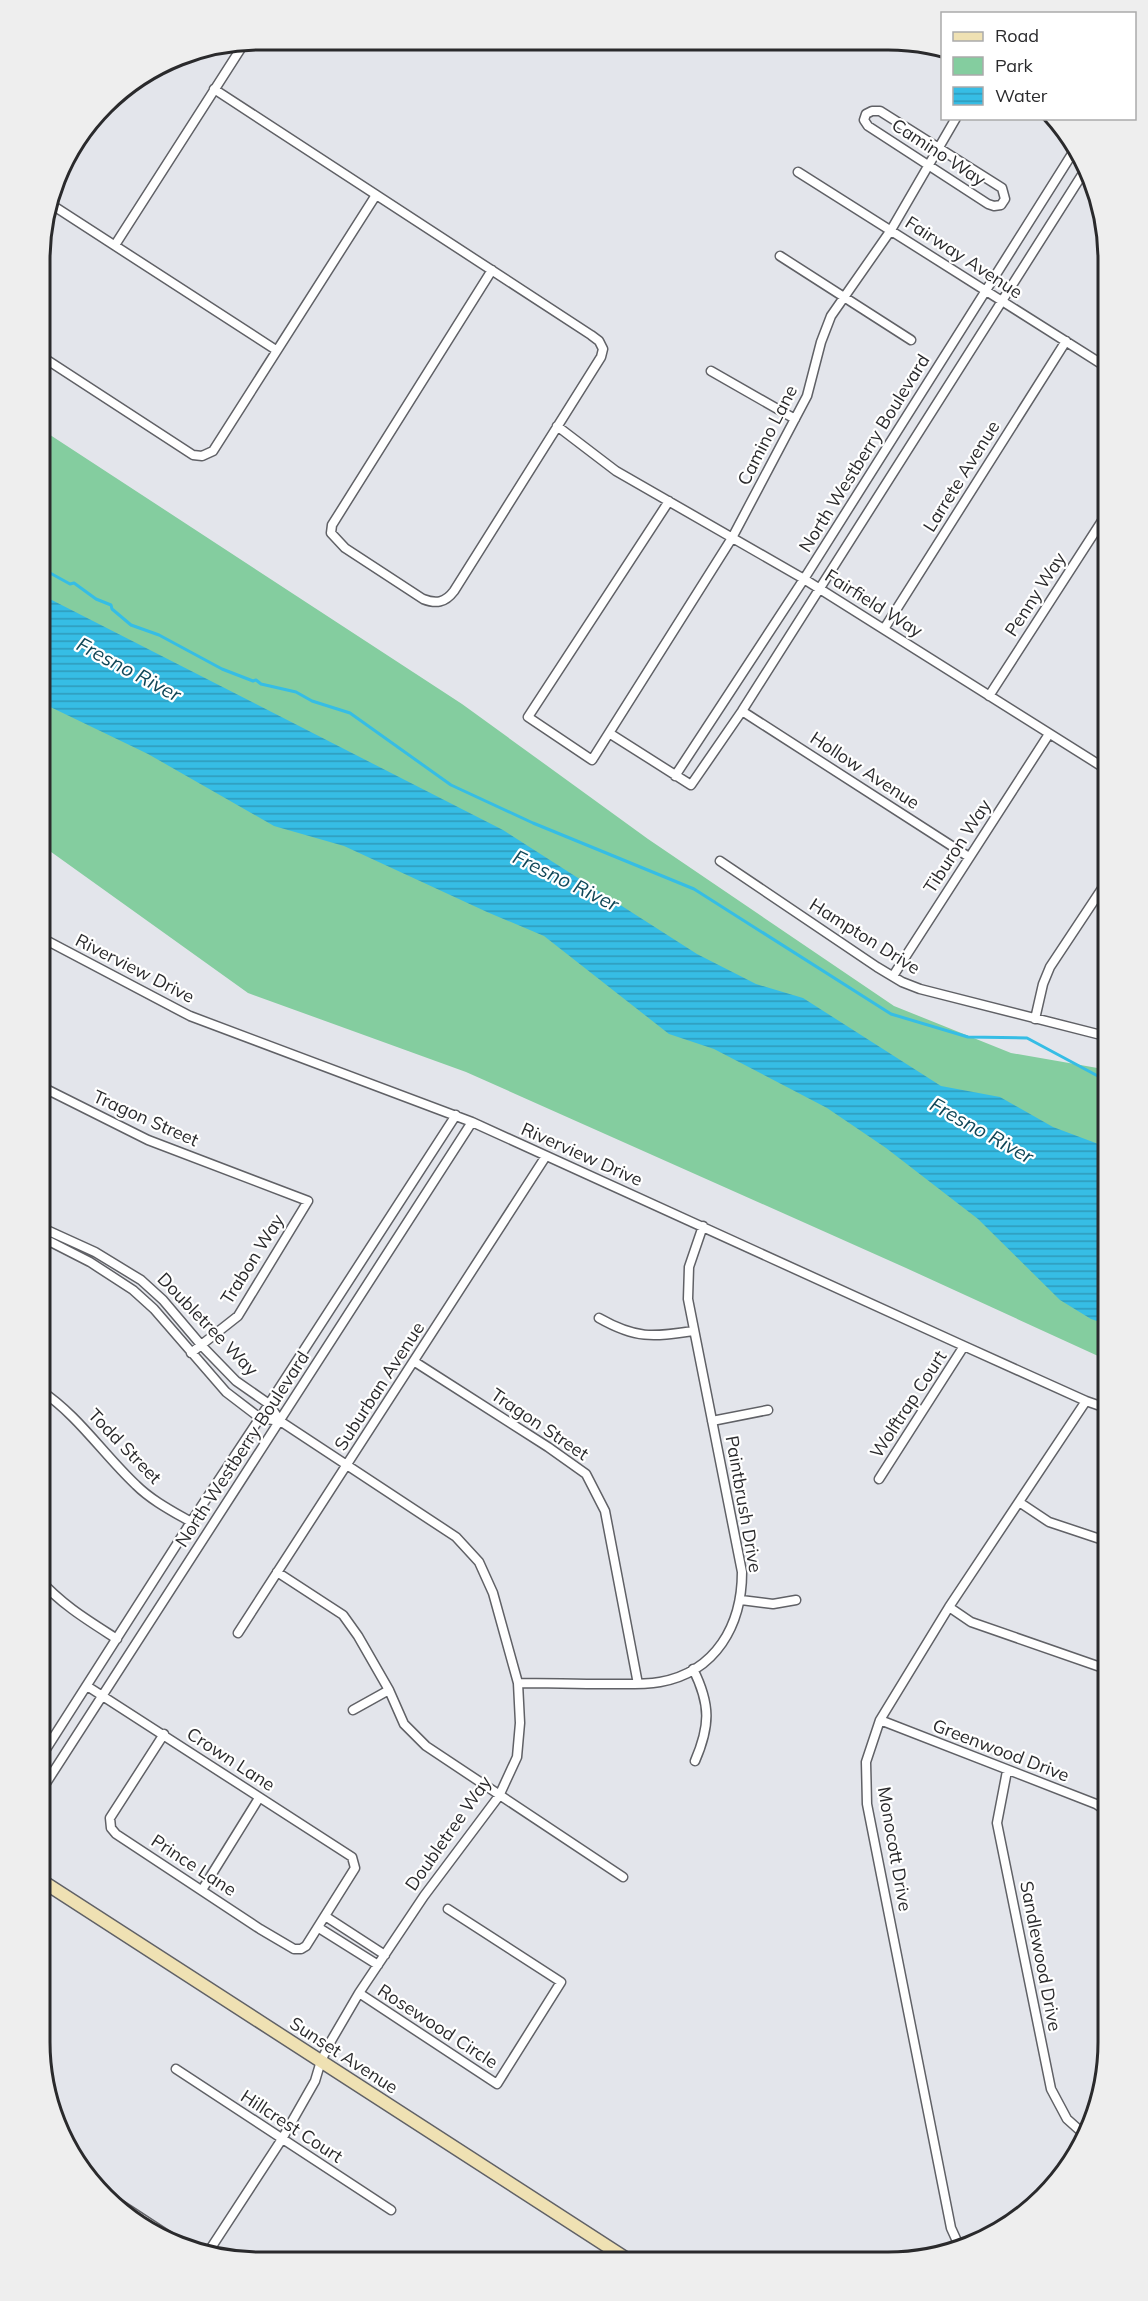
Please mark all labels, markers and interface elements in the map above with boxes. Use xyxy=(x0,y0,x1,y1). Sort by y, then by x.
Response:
legend xyxy=(941,12,1136,120)
text: Road xyxy=(995,24,1039,47)
text: Park xyxy=(995,54,1034,77)
text: Water xyxy=(995,84,1048,107)
street label: Camino Way xyxy=(888,113,991,191)
street label: Fairway Avenue xyxy=(901,211,1027,303)
street label: North Westberry Boulevard xyxy=(794,350,934,556)
street label: Camino Lane xyxy=(732,381,802,489)
street label: Larrete Avenue xyxy=(918,416,1004,536)
street label: Penny Way xyxy=(999,547,1071,640)
street label: Fairfield Way xyxy=(821,564,928,642)
water label: Fresno River xyxy=(73,631,186,707)
street label: Hollow Avenue xyxy=(806,726,924,814)
street label: Tiburon Way xyxy=(918,794,996,897)
water label: Fresno River xyxy=(509,844,624,917)
street label: Hampton Drive xyxy=(805,893,925,979)
street label: Riverview Drive xyxy=(72,928,198,1008)
street label: Tragon Street xyxy=(90,1085,202,1151)
water label: Fresno River xyxy=(926,1091,1039,1169)
street label: Riverview Drive xyxy=(518,1117,646,1191)
street label: Trabon Way xyxy=(215,1209,289,1308)
street label: Doubletree Way xyxy=(153,1267,264,1381)
street label: Suburban Avenue xyxy=(329,1317,429,1455)
street label: Wolftrap Court xyxy=(865,1346,951,1462)
street label: North Westberry Boulevard xyxy=(170,1347,314,1551)
street label: Tragon Street xyxy=(487,1383,593,1465)
street label: Todd Street xyxy=(83,1404,167,1488)
street label: Paintbrush Drive xyxy=(721,1434,767,1574)
street label: Greenwood Drive xyxy=(929,1713,1073,1787)
street label: Crown Lane xyxy=(183,1722,279,1796)
street label: Doubletree Way xyxy=(400,1771,496,1895)
street label: Monocott Drive xyxy=(873,1785,917,1913)
street label: Prince Lane xyxy=(147,1829,241,1901)
street label: Sandlewood Drive xyxy=(1015,1879,1067,2033)
street label: Rosewood Circle xyxy=(374,1979,502,2073)
street label: Sunset Avenue xyxy=(286,2011,402,2099)
street label: Hillcrest Court xyxy=(237,2084,347,2168)

